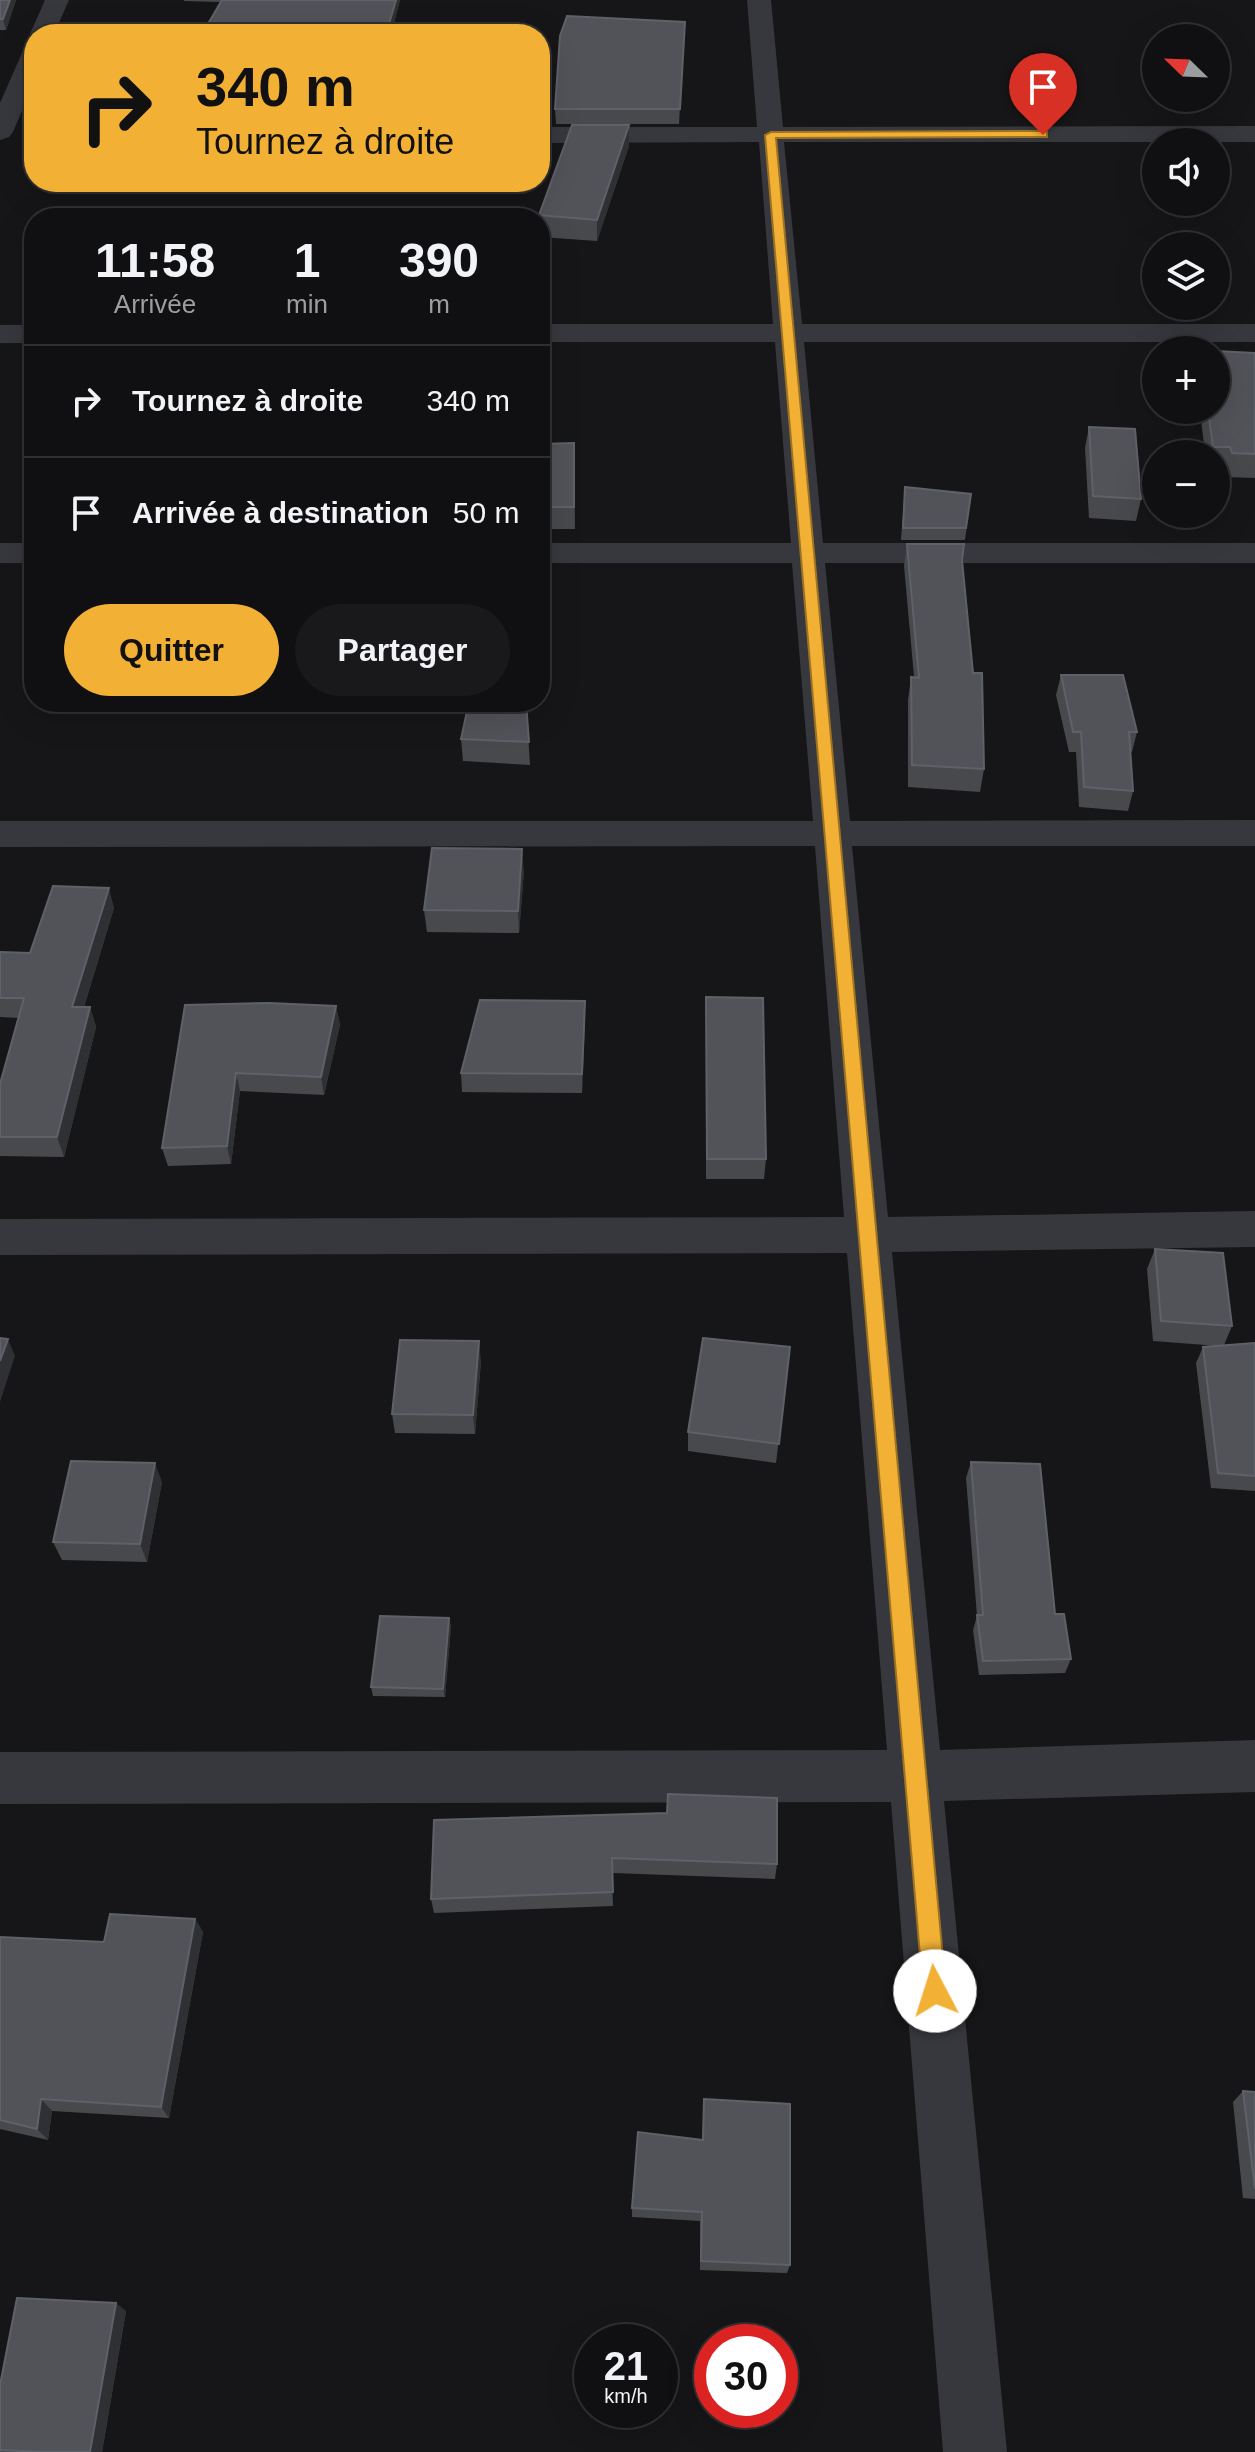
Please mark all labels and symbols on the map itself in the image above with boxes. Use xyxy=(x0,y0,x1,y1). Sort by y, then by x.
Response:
north arrow xyxy=(1142,24,1230,112)
pin xyxy=(1009,53,1077,135)
position arrow xyxy=(893,1949,977,2033)
speed limit sign: 30 xyxy=(694,2324,798,2428)

